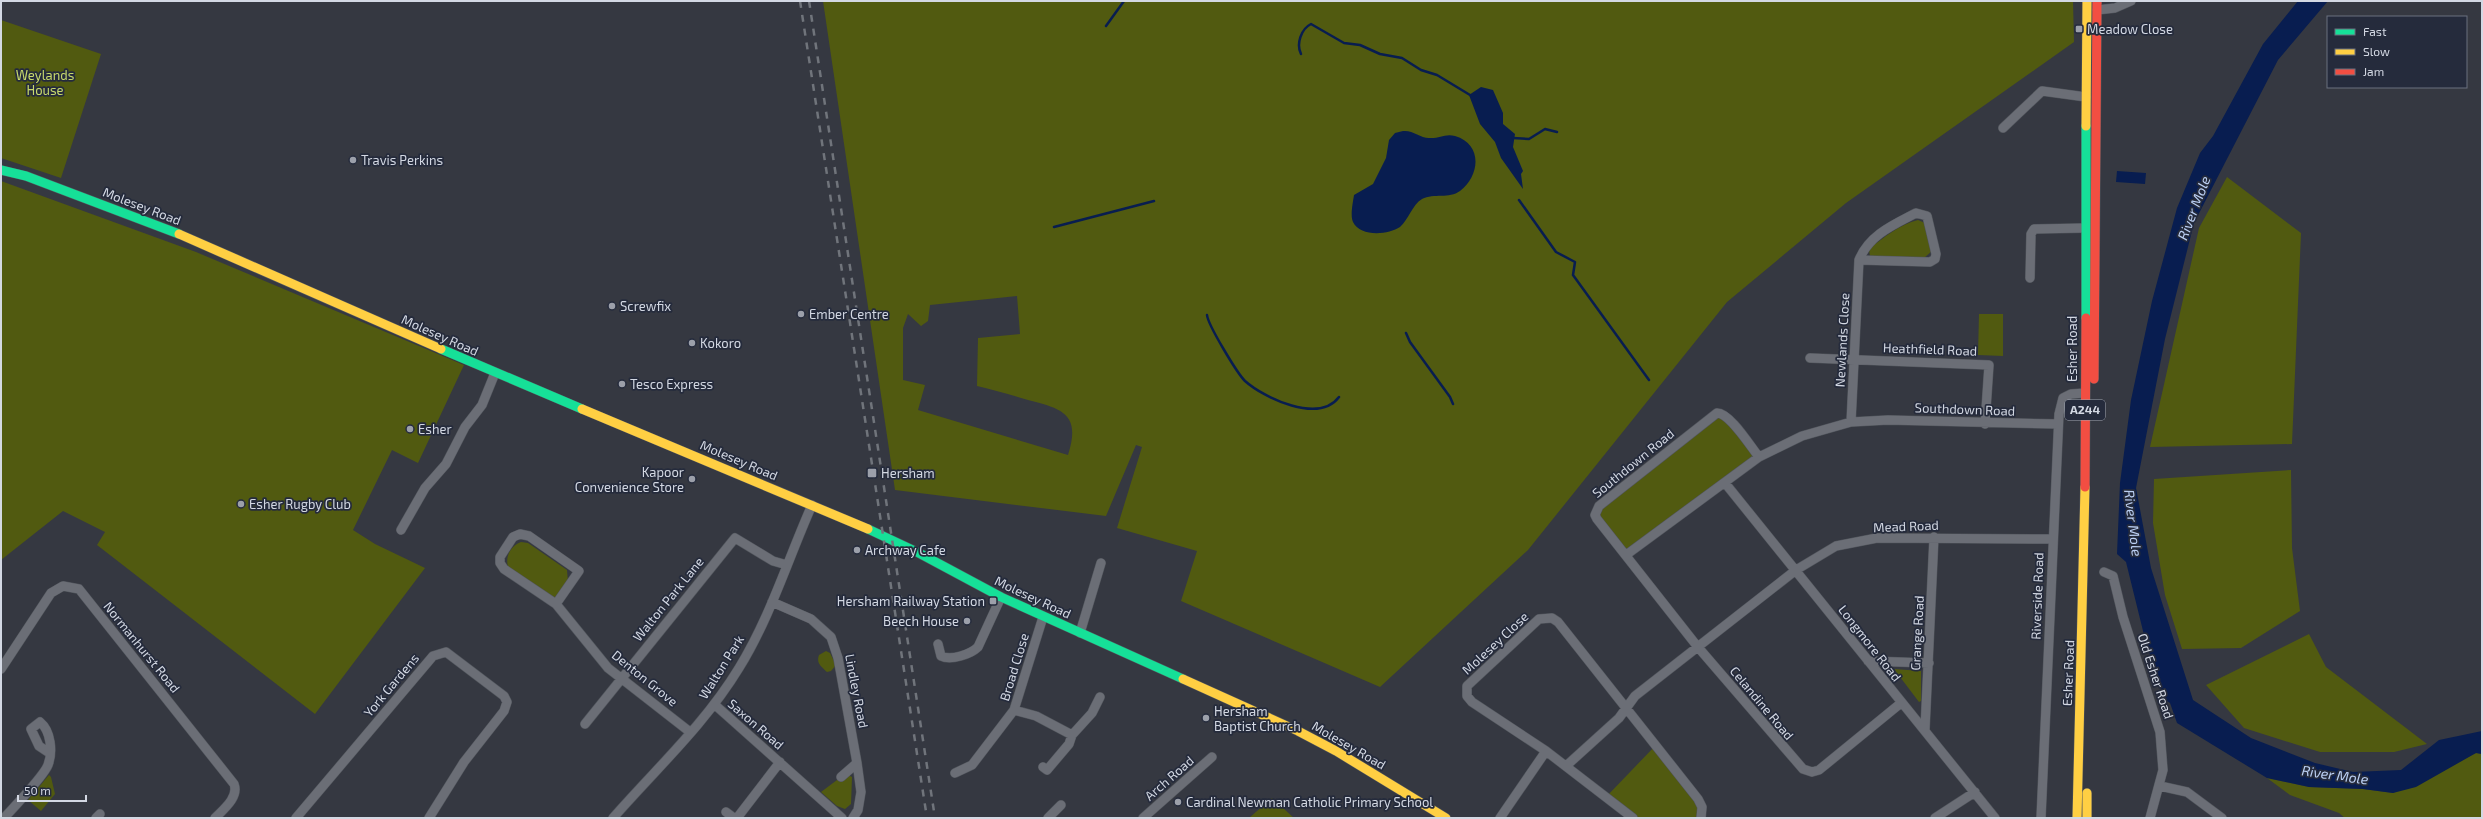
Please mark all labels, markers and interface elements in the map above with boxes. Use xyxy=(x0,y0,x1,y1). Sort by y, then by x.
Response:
legend xyxy=(2327,16,2467,88)
place label: Meadow Close xyxy=(2087,21,2173,37)
marker: Meadow Close xyxy=(2074,24,2084,34)
text: Fast xyxy=(2363,24,2387,38)
text: Slow xyxy=(2363,44,2390,58)
text: Jam xyxy=(2363,64,2384,78)
park label: Weylands House xyxy=(16,67,74,98)
place label: Travis Perkins xyxy=(361,152,443,168)
marker: Travis Perkins xyxy=(348,155,358,165)
water label: River Mole xyxy=(2174,173,2214,242)
street label: Molesey Road xyxy=(101,184,183,228)
street label: Newlands Close xyxy=(1832,292,1852,388)
place label: Screwfix xyxy=(620,298,671,314)
marker: Screwfix xyxy=(607,301,617,311)
place label: Ember Centre xyxy=(809,306,889,322)
marker: Ember Centre xyxy=(796,309,806,319)
street label: Molesey Road xyxy=(399,311,481,359)
street label: Esher Road xyxy=(2064,316,2080,382)
place label: Kokoro xyxy=(700,335,741,351)
marker: Kokoro xyxy=(687,338,697,348)
street label: Heathfield Road xyxy=(1883,339,1977,359)
place label: Tesco Express xyxy=(630,376,713,392)
marker: Tesco Express xyxy=(617,379,627,389)
street label: Southdown Road xyxy=(1915,399,2015,419)
road number: A244 xyxy=(2065,400,2105,420)
place label: Esher xyxy=(418,421,452,437)
marker: Esher xyxy=(405,424,415,434)
street label: Southdown Road xyxy=(1589,425,1677,501)
street label: Molesey Road xyxy=(698,436,780,484)
place label: Kapoor Convenience Store xyxy=(575,464,684,495)
place label: Hersham xyxy=(881,465,935,481)
marker: Hersham xyxy=(866,467,878,479)
marker: Kapoor Convenience Store xyxy=(687,474,697,484)
water label: River Mole xyxy=(2121,489,2146,558)
place label: Esher Rugby Club xyxy=(249,496,351,512)
marker: Esher Rugby Club xyxy=(236,499,246,509)
street label: Mead Road xyxy=(1873,517,1939,535)
place label: Archway Cafe xyxy=(865,542,946,558)
marker: Archway Cafe xyxy=(852,545,862,555)
street label: Riverside Road xyxy=(2027,552,2047,640)
street label: Walton Park Lane xyxy=(629,554,707,644)
street label: Molesey Road xyxy=(992,572,1074,622)
place label: Hersham Railway Station xyxy=(837,593,985,609)
street label: Grange Road xyxy=(1907,595,1927,671)
marker: Hersham Railway Station xyxy=(988,596,998,606)
street label: Normanhurst Road xyxy=(100,598,184,696)
street label: Longmore Road xyxy=(1835,602,1905,684)
street label: Molesey Close xyxy=(1458,608,1532,678)
place label: Beech House xyxy=(883,613,959,629)
marker: Beech House xyxy=(962,616,972,626)
street label: Broad Close xyxy=(996,631,1032,703)
street label: Old Esher Road xyxy=(2135,631,2177,721)
street label: Walton Park xyxy=(695,632,747,702)
street label: Esher Road xyxy=(2059,640,2077,706)
street label: Denton Grove xyxy=(609,647,681,709)
street label: York Gardens xyxy=(360,650,422,720)
street label: Lindley Road xyxy=(842,653,872,729)
street label: Celandine Road xyxy=(1727,663,1797,743)
street label: Saxon Road xyxy=(725,695,787,753)
place label: Hersham Baptist Church xyxy=(1214,703,1301,734)
marker: Hersham Baptist Church xyxy=(1201,713,1211,723)
street label: Molesey Road xyxy=(1309,717,1389,773)
street label: Arch Road xyxy=(1141,752,1197,804)
water label: River Mole xyxy=(2301,761,2370,788)
scale bar xyxy=(18,777,86,803)
text: 50 m xyxy=(24,783,51,797)
place label: Cardinal Newman Catholic Primary School xyxy=(1186,794,1433,810)
marker: Cardinal Newman Catholic Primary School xyxy=(1173,797,1183,807)

